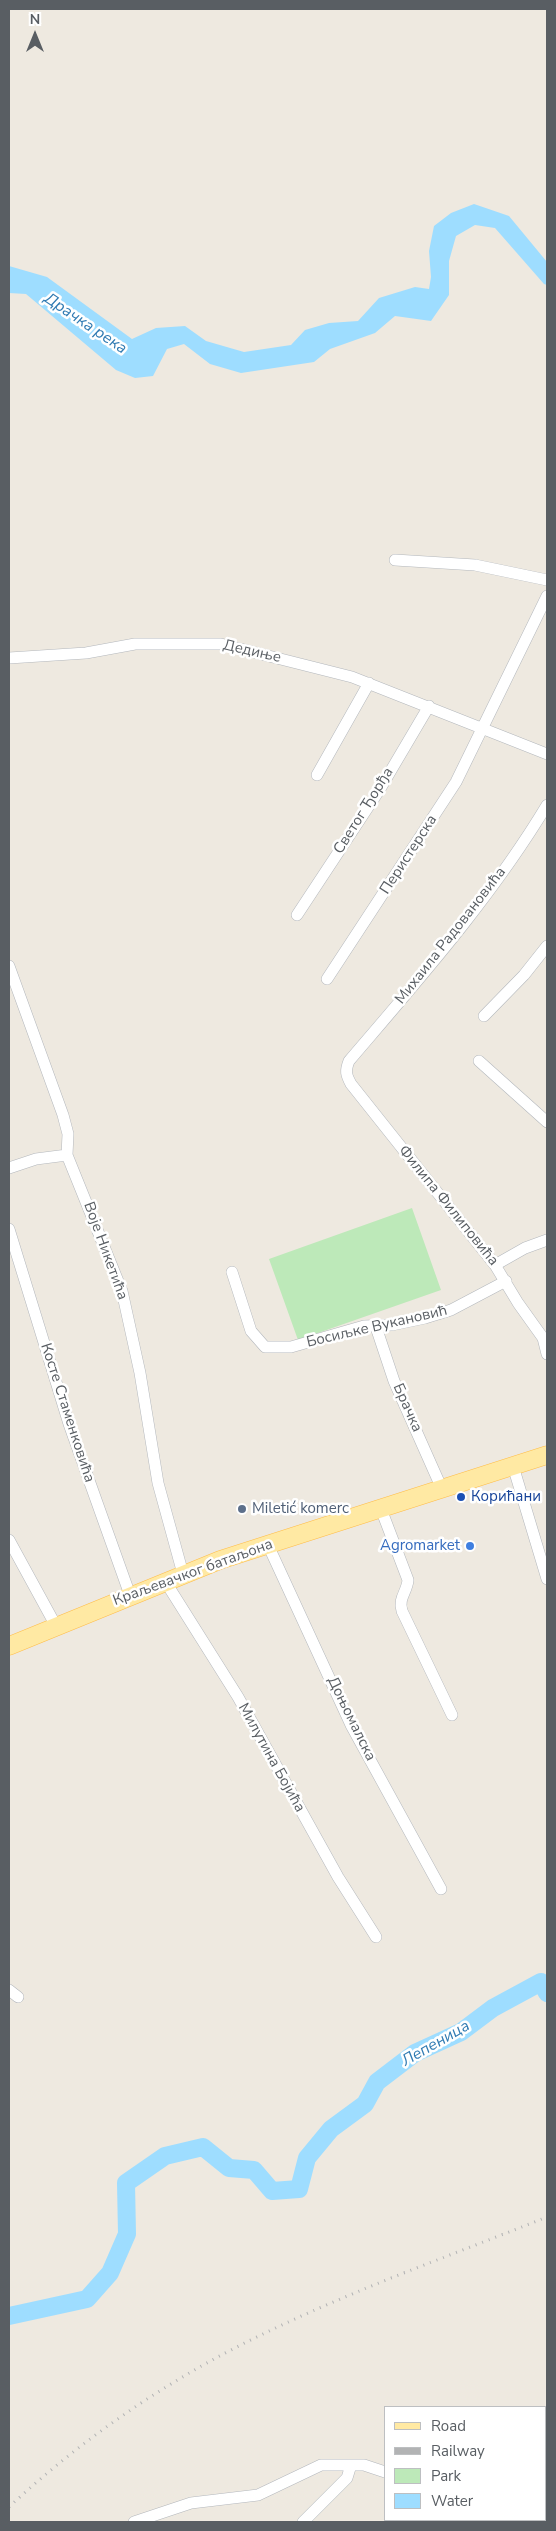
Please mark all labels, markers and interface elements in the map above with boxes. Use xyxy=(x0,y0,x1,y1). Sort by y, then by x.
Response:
north arrow xyxy=(10,10,60,60)
text: N xyxy=(30,10,40,29)
water label: Драчка река xyxy=(40,289,130,359)
street label: Дедиње xyxy=(221,637,283,667)
street label: Светог Ђорђа xyxy=(330,764,398,858)
street label: Перистерска xyxy=(377,812,441,898)
street label: Михаила Радовановића xyxy=(392,864,510,1008)
street label: Филипа Филиповића xyxy=(394,1142,502,1270)
street label: Воје Никетића xyxy=(79,1200,131,1302)
street label: Босиљке Вукановић xyxy=(305,1302,449,1352)
street label: Косте Стаменковића xyxy=(36,1341,98,1485)
street label: Брачка xyxy=(388,1381,426,1435)
place label: Корићани xyxy=(471,1488,541,1506)
marker: Корићани xyxy=(455,1491,467,1503)
place label: Miletić komerc xyxy=(252,1500,349,1518)
marker: Miletić komerc xyxy=(236,1503,248,1515)
street label: Краљевачког батаљона xyxy=(111,1536,275,1610)
place label: Agromarket xyxy=(380,1537,460,1555)
marker: Agromarket xyxy=(464,1540,476,1552)
street label: Доњомалска xyxy=(323,1674,379,1764)
street label: Милутина Бојића xyxy=(234,1700,308,1816)
water label: Лепеница xyxy=(399,2017,473,2071)
legend xyxy=(384,2406,546,2521)
text: Road xyxy=(431,2416,466,2436)
text: Railway xyxy=(431,2441,485,2461)
text: Park xyxy=(431,2466,461,2486)
text: Water xyxy=(431,2491,473,2511)

